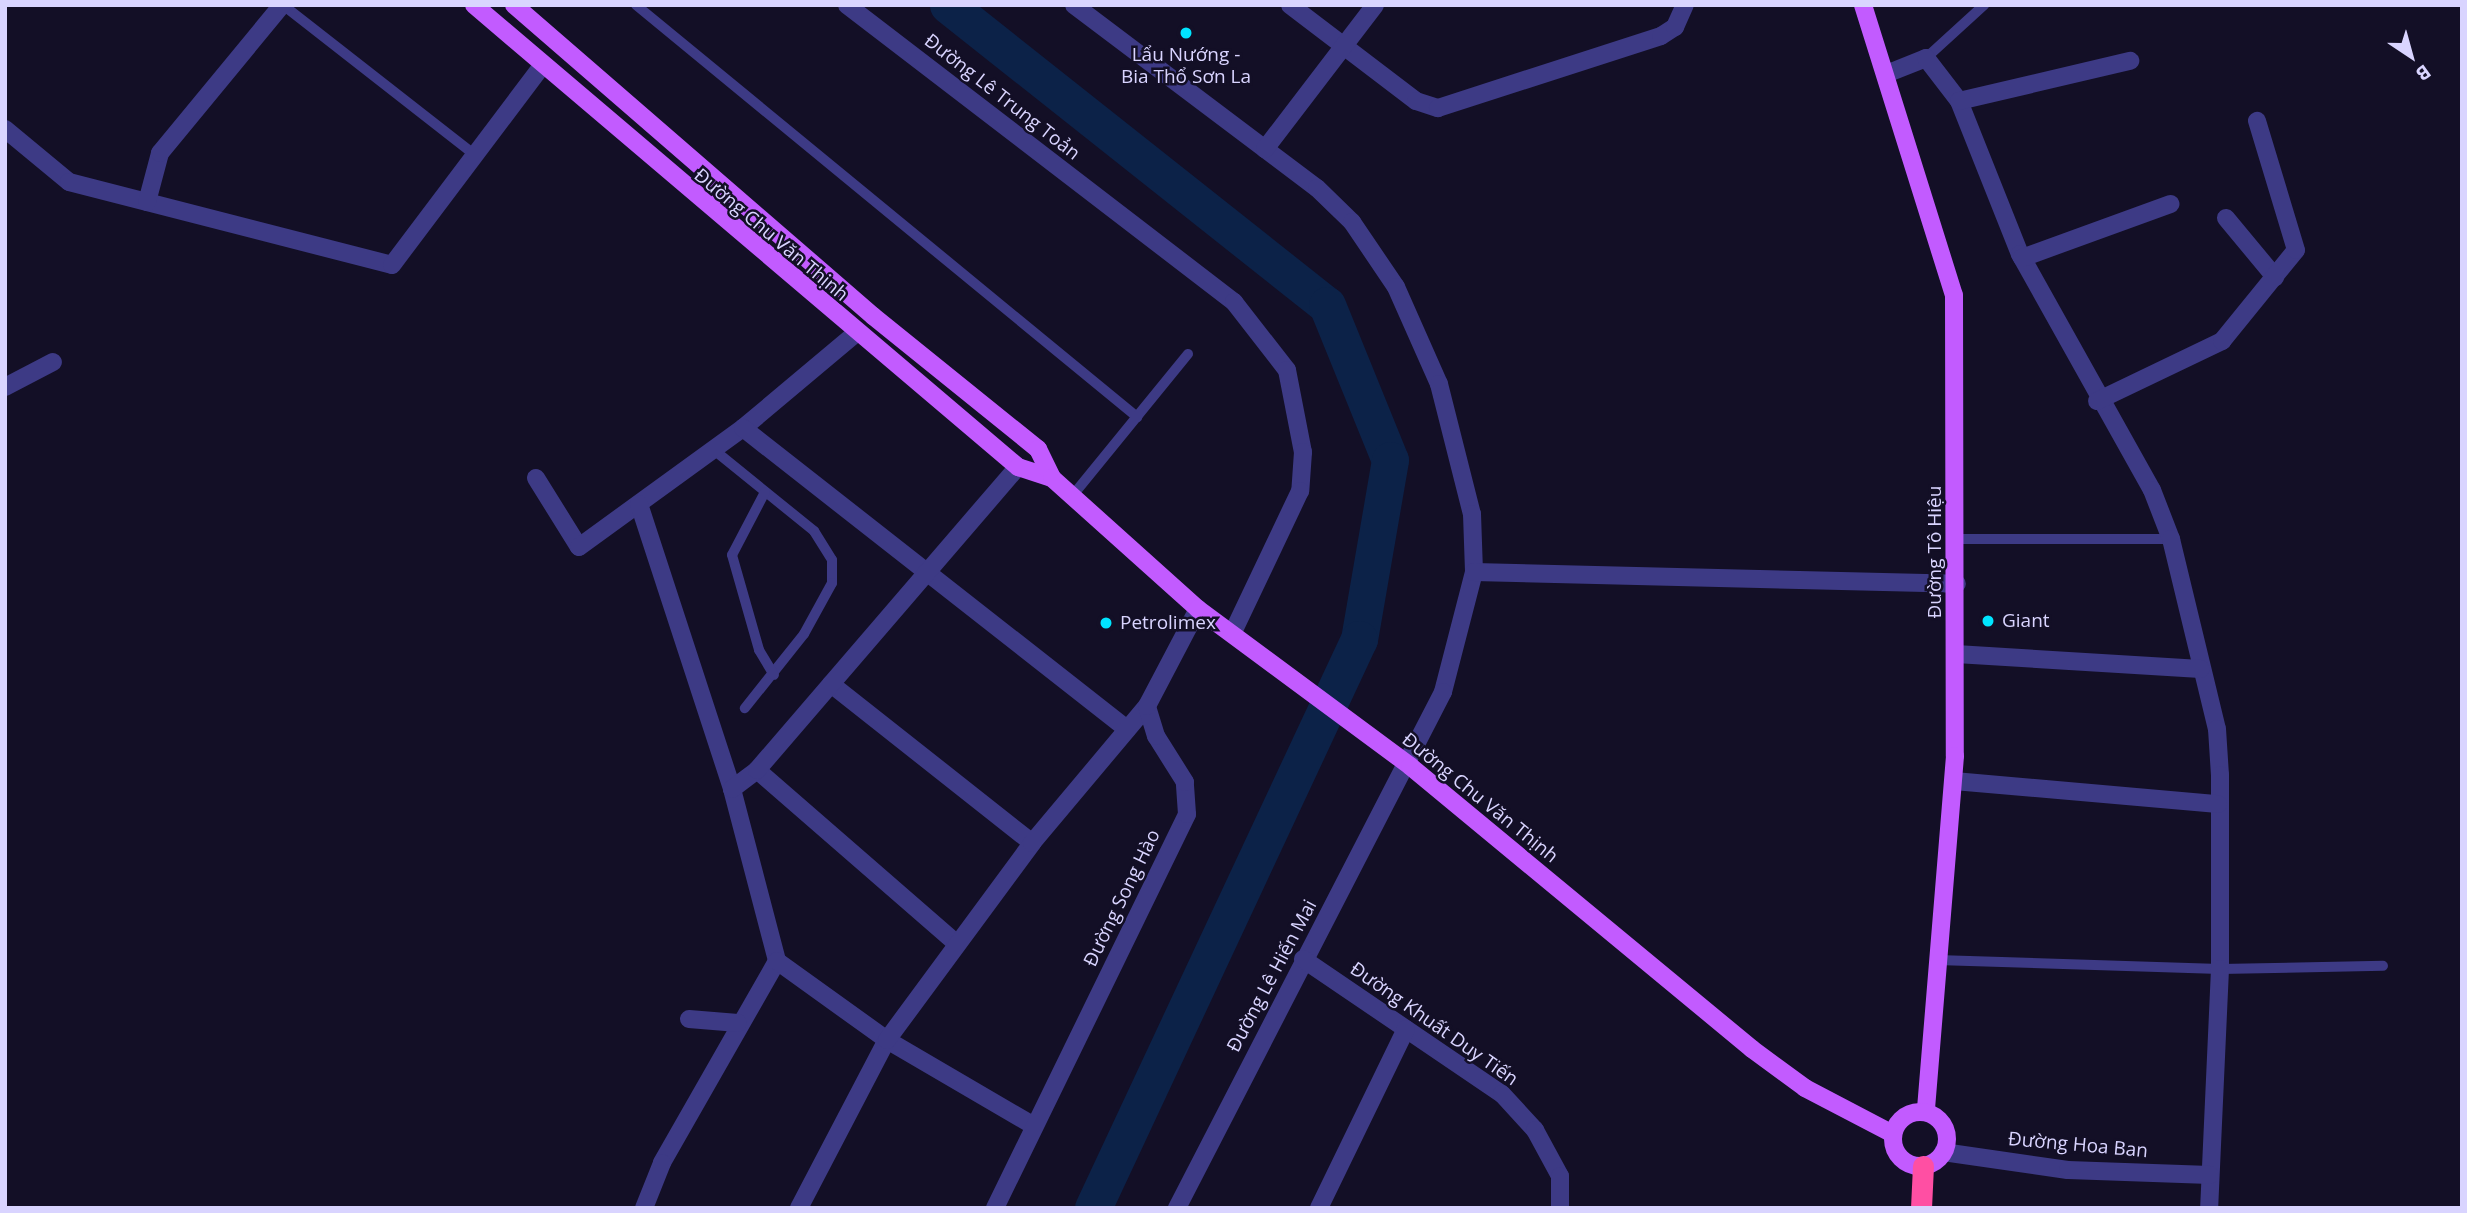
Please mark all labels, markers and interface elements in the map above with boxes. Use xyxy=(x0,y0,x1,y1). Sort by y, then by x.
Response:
north arrow xyxy=(2376,21,2446,91)
marker: Lẩu Nướng - Bia Thổ Sơn La xyxy=(1178,25,1194,41)
street label: Đường Lê Trung Toản xyxy=(920,29,1084,165)
place label: Lẩu Nướng - Bia Thổ Sơn La xyxy=(1121,44,1251,88)
text: B xyxy=(2411,59,2436,87)
street label: Đường Chu Văn Thịnh xyxy=(689,164,853,306)
street label: Đường Tô Hiệu xyxy=(1924,486,1946,618)
place label: Giant xyxy=(2002,610,2050,632)
place label: Petrolimex xyxy=(1120,612,1216,634)
marker: Giant xyxy=(1980,613,1996,629)
marker: Petrolimex xyxy=(1098,615,1114,631)
street label: Đường Chu Văn Thịnh xyxy=(1398,728,1562,868)
street label: Đường Song Hào xyxy=(1079,826,1165,970)
street label: Đường Lê Hiến Mai xyxy=(1222,896,1322,1056)
street label: Đường Khuất Duy Tiến xyxy=(1346,957,1522,1091)
street label: Đường Hoa Ban xyxy=(2007,1128,2149,1162)

